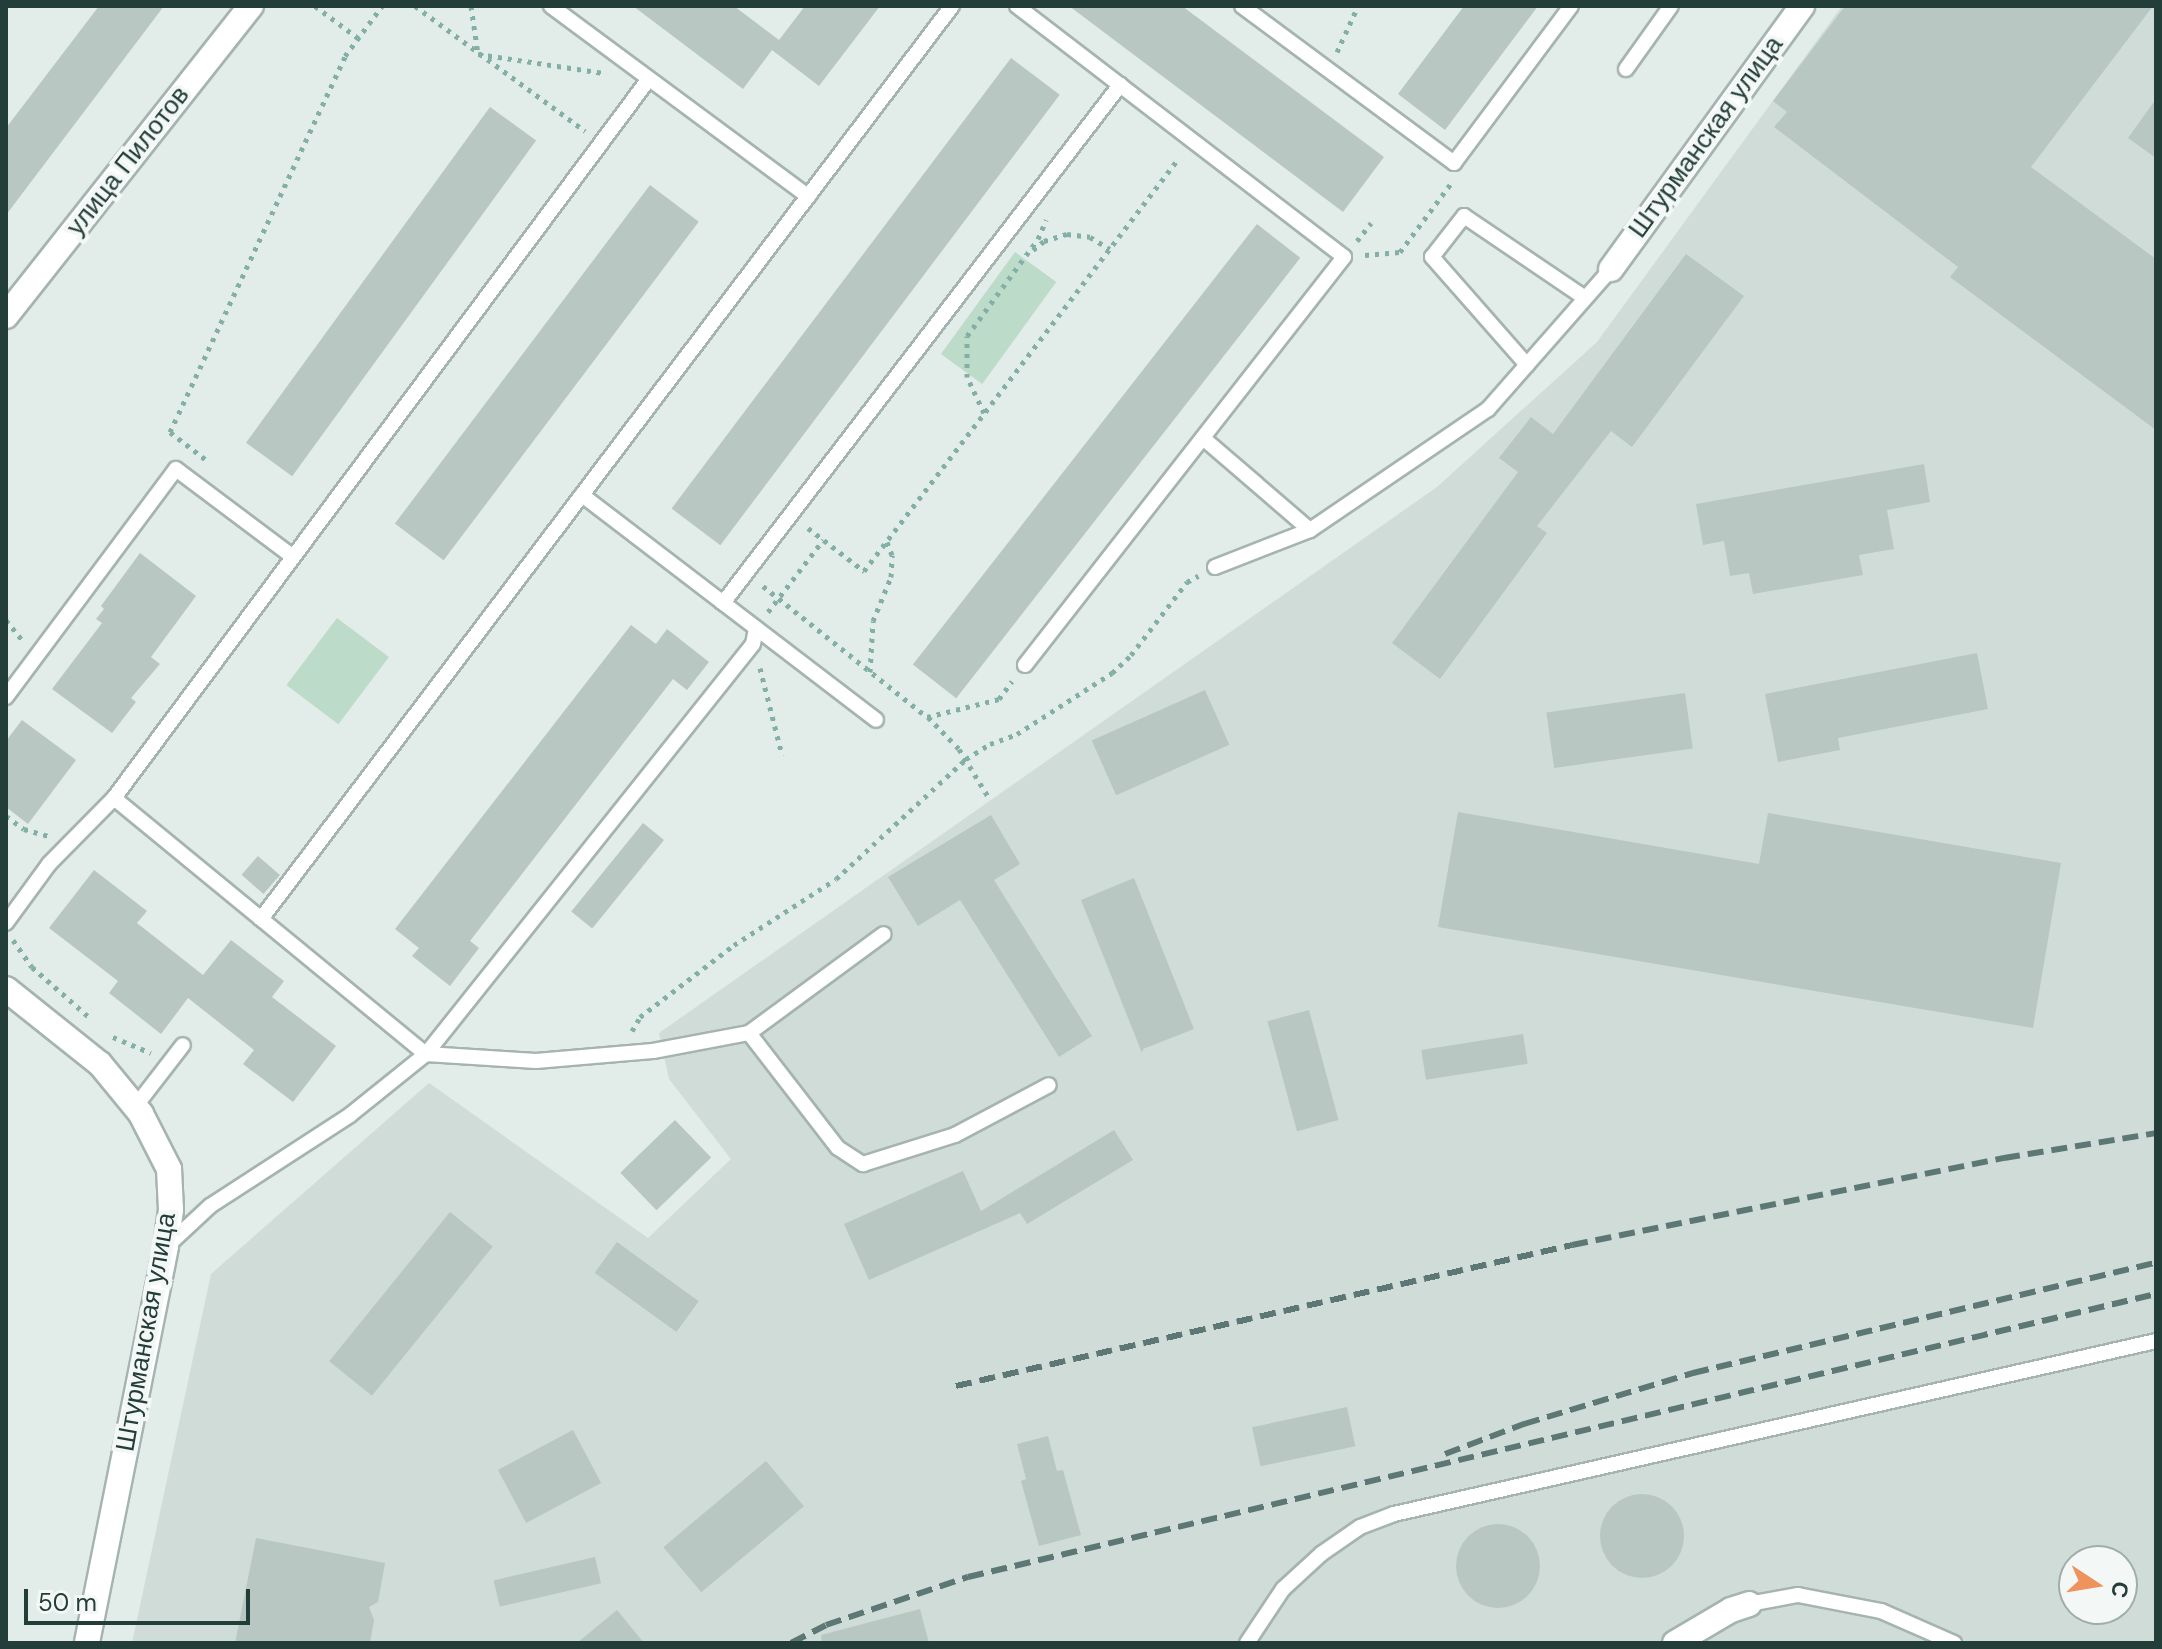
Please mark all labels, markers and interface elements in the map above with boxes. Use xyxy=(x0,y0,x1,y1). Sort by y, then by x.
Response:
street label: Штурманская улица xyxy=(1622,30,1790,244)
street label: улица Пилотов xyxy=(60,80,196,242)
street label: Штурманская улица xyxy=(110,1210,182,1454)
north arrow xyxy=(2058,1545,2138,1625)
scale bar xyxy=(28,1573,254,1623)
text: С xyxy=(2104,1579,2136,1600)
text: 50 m xyxy=(38,1587,97,1618)

